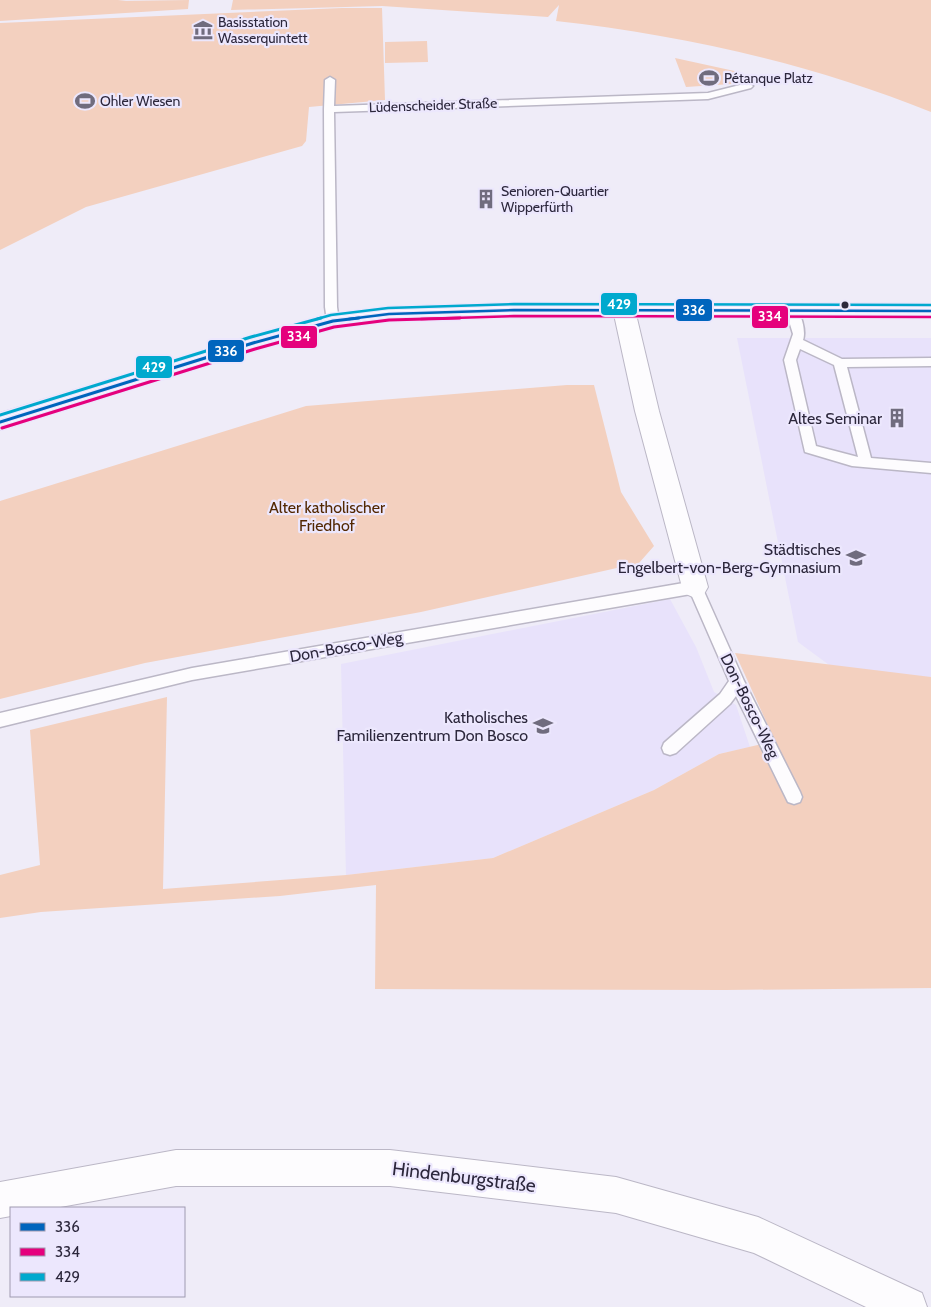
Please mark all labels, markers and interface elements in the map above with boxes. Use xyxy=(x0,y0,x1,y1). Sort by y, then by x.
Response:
place label: Basisstation Wasserquintett xyxy=(218,13,308,47)
museum icon: Basisstation Wasserquintett xyxy=(192,19,214,41)
sports icon: Pétanque Platz xyxy=(698,67,720,89)
place label: Pétanque Platz xyxy=(724,69,813,87)
sports icon: Ohler Wiesen xyxy=(74,90,96,112)
place label: Ohler Wiesen xyxy=(100,92,181,110)
street label: Lüdenscheider Straße xyxy=(369,94,497,116)
place label: Senioren-Quartier Wipperfürth xyxy=(501,182,609,216)
building icon: Senioren-Quartier Wipperfürth xyxy=(475,188,497,210)
line badge: 429 xyxy=(600,292,638,316)
text: 429 xyxy=(607,295,631,313)
line badge: 336 xyxy=(675,298,713,322)
unlabelled marker xyxy=(840,300,850,310)
text: 336 xyxy=(683,301,706,319)
line badge: 334 xyxy=(751,305,789,329)
text: 334 xyxy=(758,307,782,325)
line badge: 334 xyxy=(280,325,318,349)
text: 334 xyxy=(287,327,311,345)
line badge: 336 xyxy=(207,339,245,363)
text: 336 xyxy=(215,342,238,360)
line badge: 429 xyxy=(135,355,173,379)
text: 429 xyxy=(142,358,166,376)
building icon: Altes Seminar xyxy=(886,407,908,429)
place label: Altes Seminar xyxy=(788,409,883,428)
park label: Alter katholischer Friedhof xyxy=(269,498,386,535)
place label: Städtisches Engelbert-von-Berg-Gymnasium xyxy=(618,540,841,577)
school or university icon: Städtisches Engelbert-von-Berg-Gymnasium xyxy=(845,547,867,569)
street label: Don-Bosco-Weg xyxy=(288,628,405,666)
street label: Don-Bosco-Weg xyxy=(716,650,784,762)
place label: Katholisches Familienzentrum Don Bosco xyxy=(336,708,528,745)
school or university icon: Katholisches Familienzentrum Don Bosco xyxy=(532,715,554,737)
street label: Hindenburgstraße xyxy=(391,1157,537,1197)
legend xyxy=(10,1207,185,1297)
text: 336 xyxy=(55,1218,80,1236)
text: 334 xyxy=(55,1243,80,1261)
text: 429 xyxy=(55,1268,80,1286)

